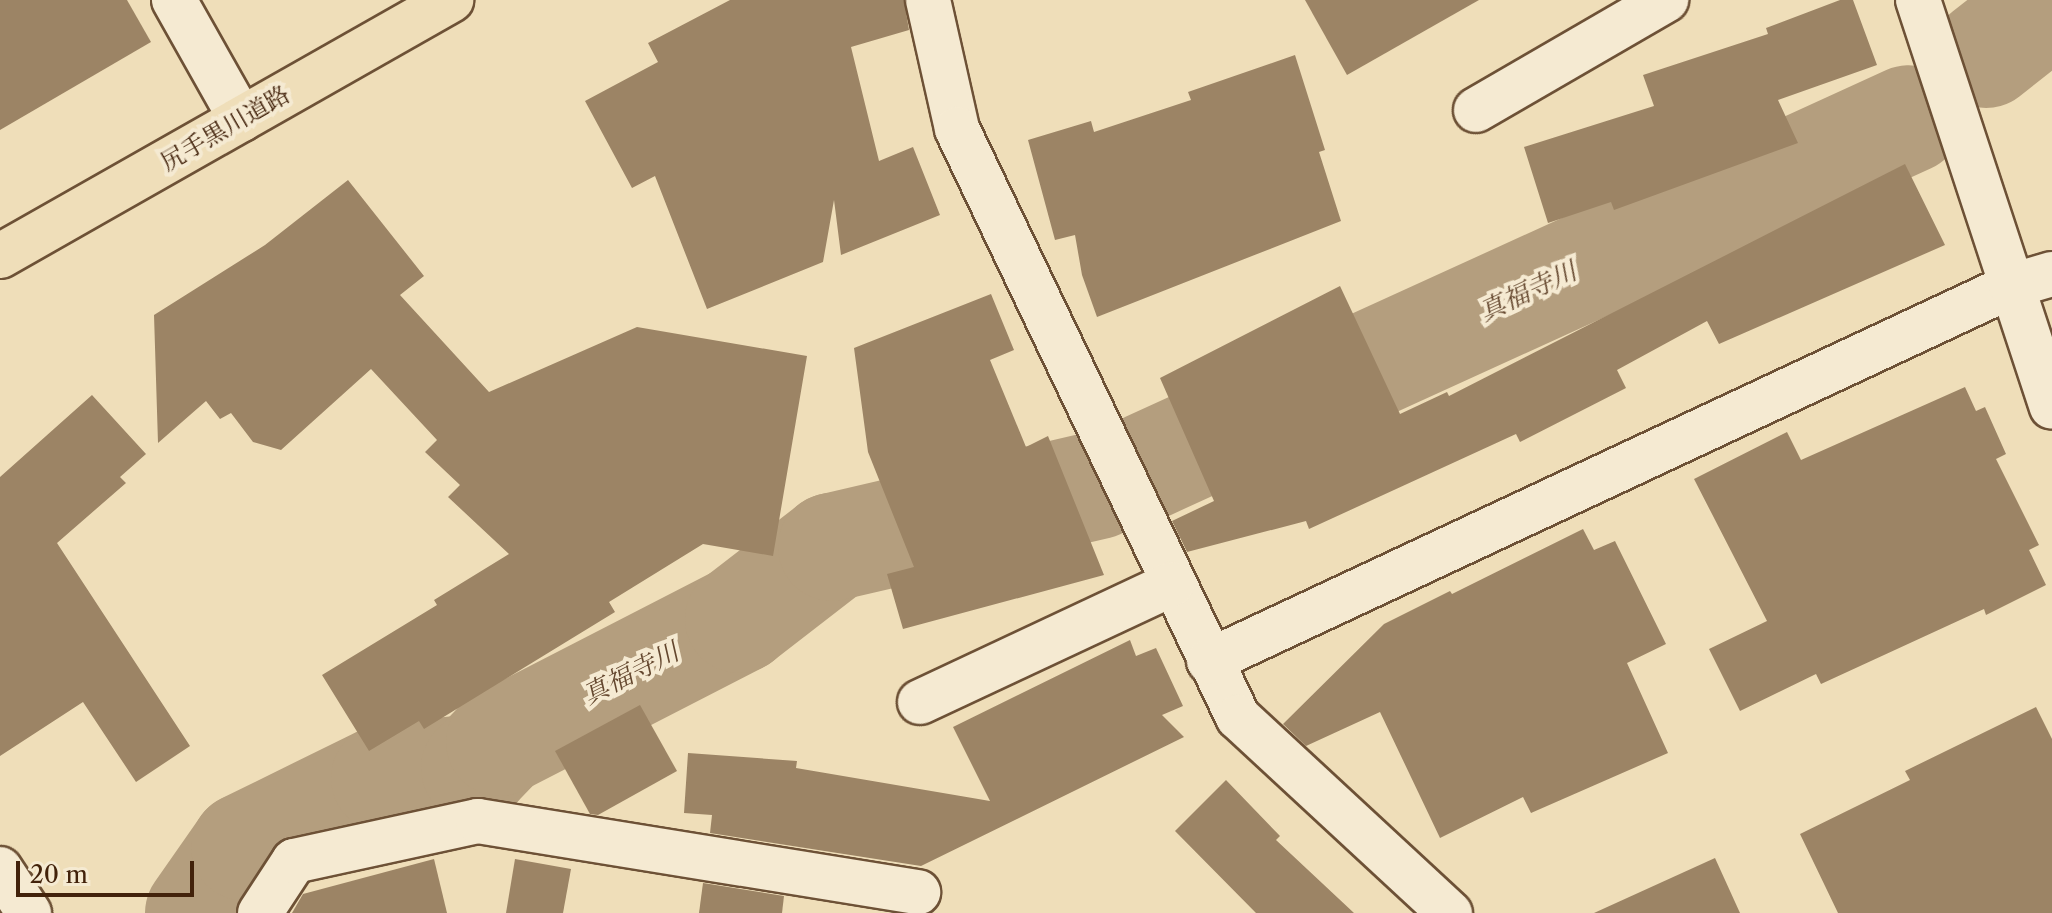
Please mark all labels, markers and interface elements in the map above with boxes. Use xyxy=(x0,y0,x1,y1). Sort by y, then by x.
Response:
street label: 尻手黒川道路 xyxy=(155,80,295,176)
water label: 真福寺川 xyxy=(1474,256,1582,328)
water label: 真福寺川 xyxy=(578,636,684,712)
scale bar xyxy=(20,845,198,895)
text: 20 m xyxy=(30,860,88,889)

